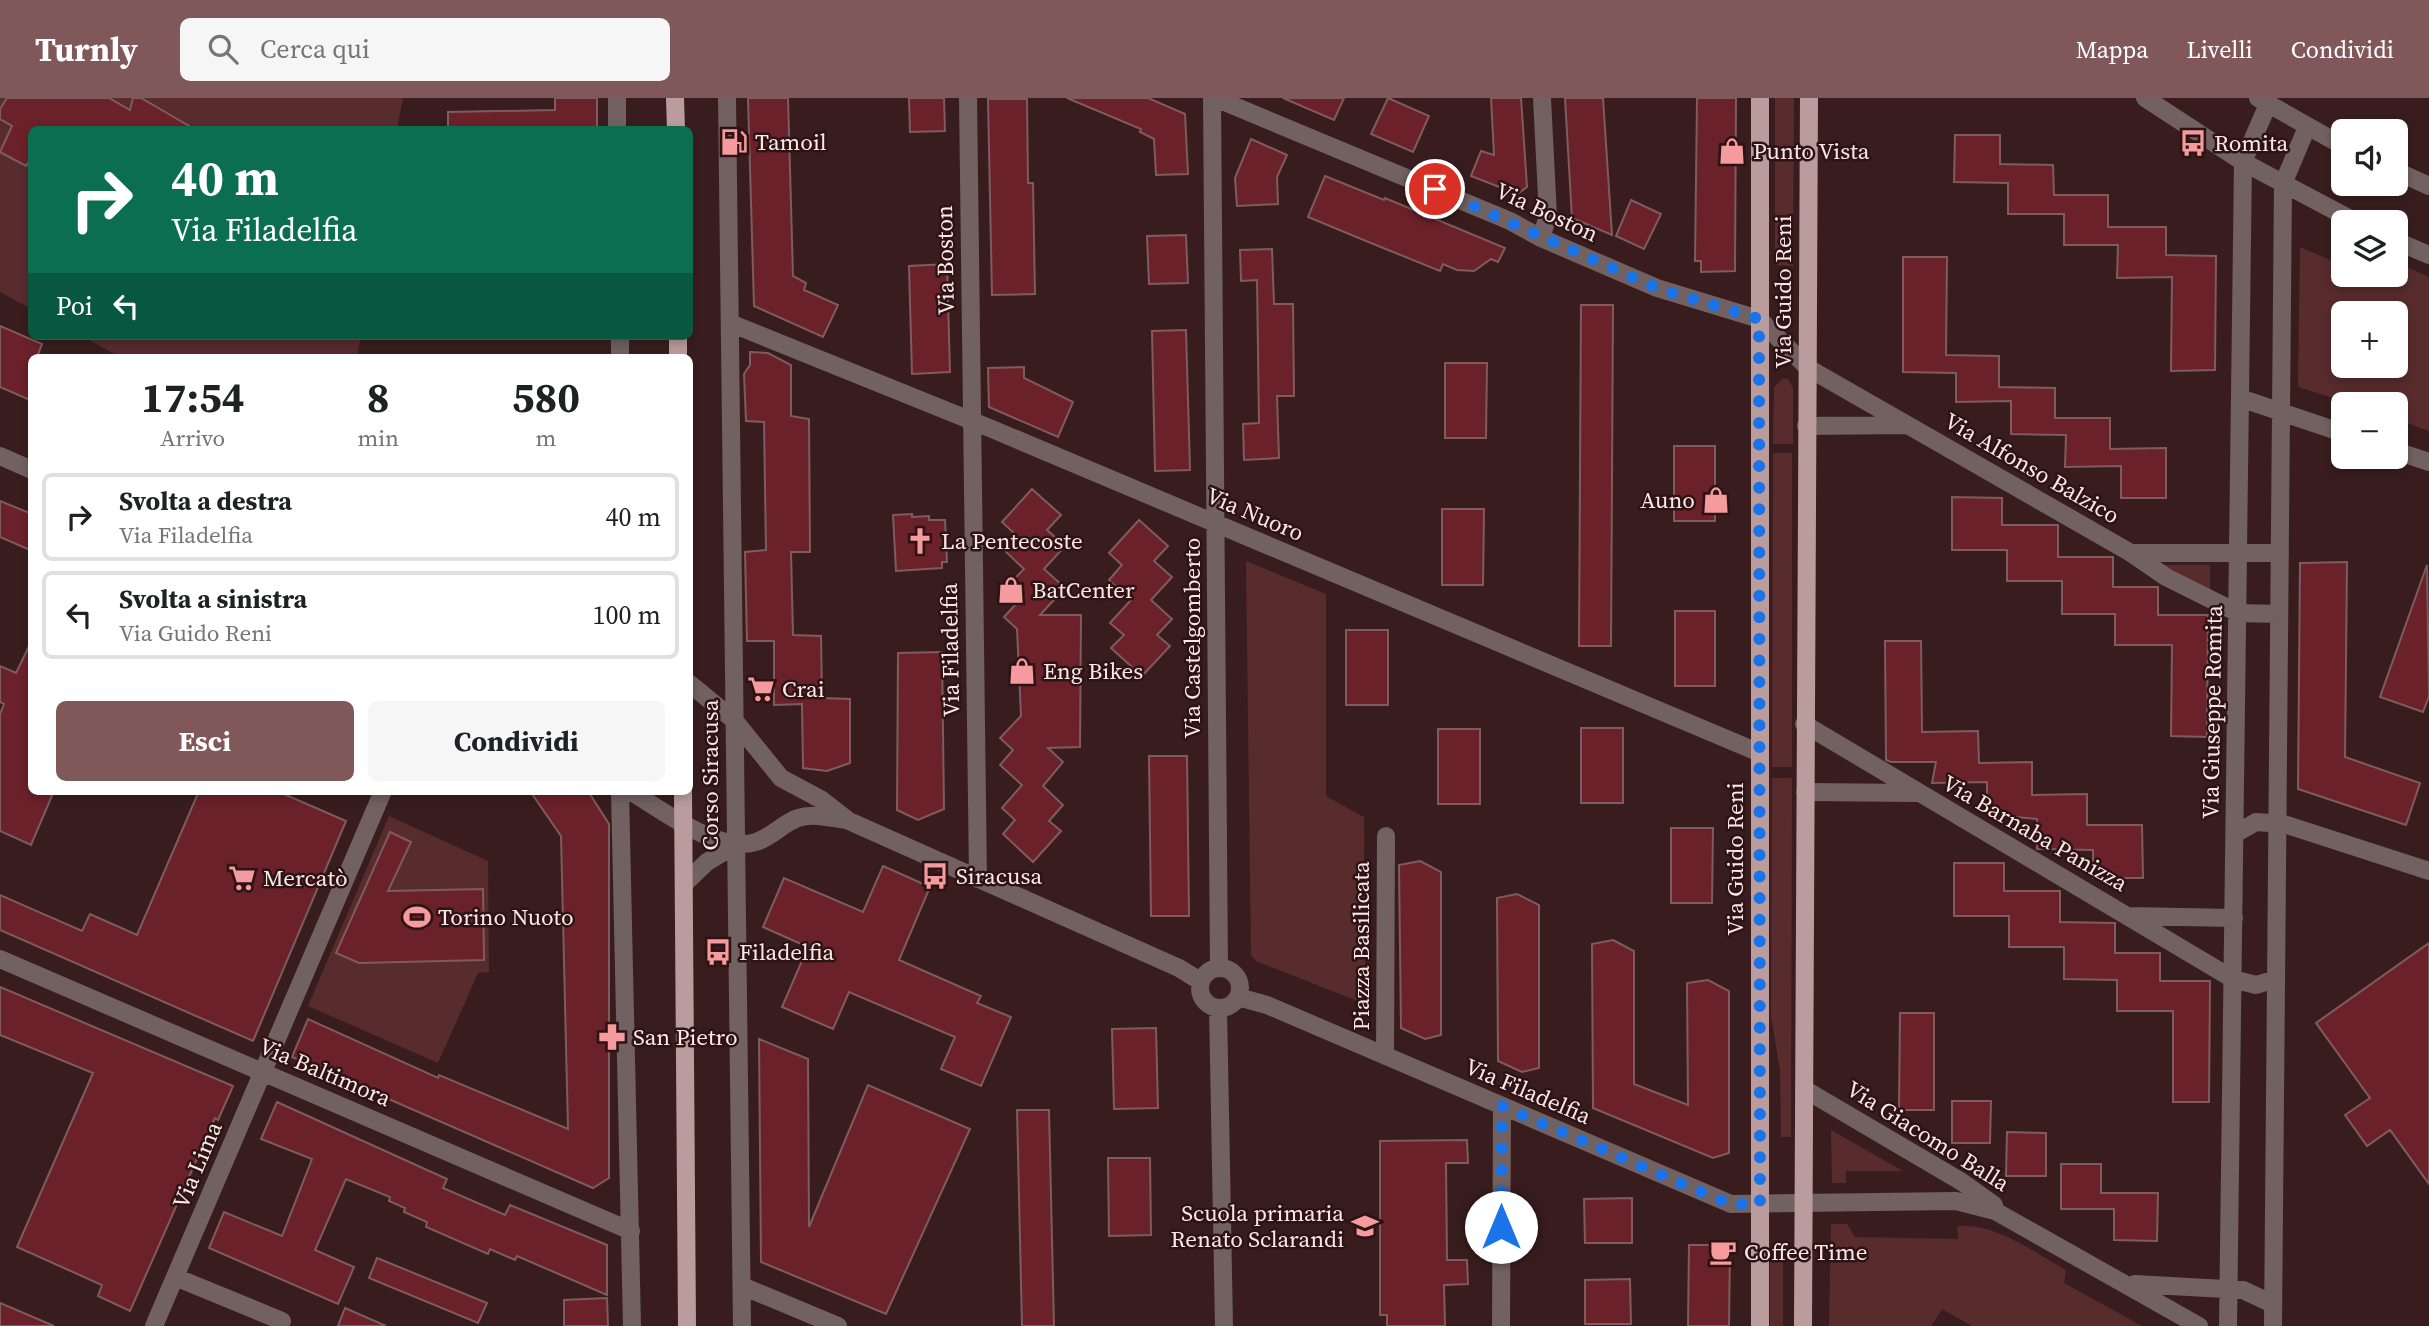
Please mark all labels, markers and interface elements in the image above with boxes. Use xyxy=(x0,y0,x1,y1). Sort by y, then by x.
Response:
search box xyxy=(180,18,670,81)
text: Turnly xyxy=(35,27,138,72)
icon: search xyxy=(204,30,242,68)
text: Cerca qui xyxy=(260,31,370,67)
text: Mappa xyxy=(2076,33,2149,66)
text: Livelli xyxy=(2187,33,2253,66)
text: Condividi xyxy=(2291,33,2394,66)
map controls xyxy=(2331,119,2408,469)
button: sound xyxy=(2331,119,2408,196)
place label: Tamoil xyxy=(755,126,827,158)
fuel station icon: Tamoil xyxy=(719,127,749,157)
place label: Romita xyxy=(2214,127,2288,159)
bus stop icon: Romita xyxy=(2178,128,2208,158)
place label: Punto Vista xyxy=(1753,135,1870,167)
shop icon: Punto Vista xyxy=(1717,136,1747,166)
text: 40 m xyxy=(171,144,279,211)
icon: right xyxy=(56,154,147,245)
pin xyxy=(1405,159,1465,219)
icon: arrive xyxy=(1416,170,1454,208)
street label: Via Boston xyxy=(1490,174,1604,250)
street label: Via Boston xyxy=(928,205,962,315)
text: Via Filadelfia xyxy=(171,208,358,252)
button: layers xyxy=(2331,210,2408,287)
street label: Via Guido Reni xyxy=(1767,215,1799,368)
icon: left xyxy=(107,287,145,325)
text: Poi xyxy=(56,288,93,324)
button: + xyxy=(2331,301,2408,378)
text: 17:54 xyxy=(141,368,245,426)
text: 8 xyxy=(367,368,390,426)
text: 580 xyxy=(512,368,580,426)
button: − xyxy=(2331,392,2408,469)
street label: Via Alfonso Balzico xyxy=(1939,405,2125,531)
text: Arrivo xyxy=(160,422,225,454)
text: min xyxy=(357,422,399,454)
text: m xyxy=(536,422,556,454)
street label: Via Nuoro xyxy=(1201,479,1309,549)
text: Svolta a destra xyxy=(119,483,292,519)
place label: Auno xyxy=(1640,484,1695,516)
shop icon: Auno xyxy=(1701,485,1731,515)
icon: right xyxy=(60,498,98,536)
text: 40 m xyxy=(606,499,661,535)
text: Via Filadelfia xyxy=(119,519,253,551)
place label: La Pentecoste xyxy=(941,525,1083,557)
church icon: La Pentecoste xyxy=(905,526,935,556)
street label: Via Castelgomberto xyxy=(1176,538,1208,738)
place label: BatCenter xyxy=(1032,574,1135,606)
shop icon: BatCenter xyxy=(996,575,1026,605)
text: Svolta a sinistra xyxy=(119,581,307,617)
street label: Via Filadelfia xyxy=(933,582,967,717)
icon: left xyxy=(60,596,98,634)
text: 100 m xyxy=(593,597,661,633)
street label: Via Giuseppe Romita xyxy=(2194,604,2230,819)
text: Via Guido Reni xyxy=(119,617,272,649)
place label: Eng Bikes xyxy=(1043,655,1143,687)
shop icon: Eng Bikes xyxy=(1007,656,1037,686)
place label: Crai xyxy=(782,673,825,705)
supermarket icon: Crai xyxy=(746,674,776,704)
street label: Corso Siracusa xyxy=(694,699,726,850)
button: Esci xyxy=(56,701,354,781)
button: Condividi xyxy=(368,701,665,781)
street label: Via Barnaba Panizza xyxy=(1936,767,2134,899)
street label: Via Guido Reni xyxy=(1719,782,1751,935)
place label: Siracusa xyxy=(956,860,1042,892)
bus stop icon: Siracusa xyxy=(920,861,950,891)
street label: Piazza Basilicata xyxy=(1345,861,1377,1031)
place label: Mercatò xyxy=(263,862,348,894)
supermarket icon: Mercatò xyxy=(227,863,257,893)
place label: Torino Nuoto xyxy=(438,901,574,933)
sports icon: Torino Nuoto xyxy=(402,902,432,932)
place label: Filadelfia xyxy=(739,936,835,968)
bus stop icon: Filadelfia xyxy=(703,937,733,967)
place label: San Pietro xyxy=(633,1021,738,1053)
pharmacy icon: San Pietro xyxy=(597,1022,627,1052)
street label: Via Baltimora xyxy=(254,1030,396,1114)
street label: Via Filadelfia xyxy=(1460,1050,1596,1132)
street label: Via Giacomo Balla xyxy=(1840,1073,2016,1199)
street label: Via Lima xyxy=(164,1116,230,1213)
position arrow xyxy=(1464,1190,1538,1264)
place label: Scuola primaria Renato Sclarandi xyxy=(1171,1197,1344,1255)
school or university icon: Scuola primaria Renato Sclarandi xyxy=(1350,1211,1380,1241)
place label: Coffee Time xyxy=(1744,1236,1868,1268)
cafe icon: Coffee Time xyxy=(1708,1237,1738,1267)

